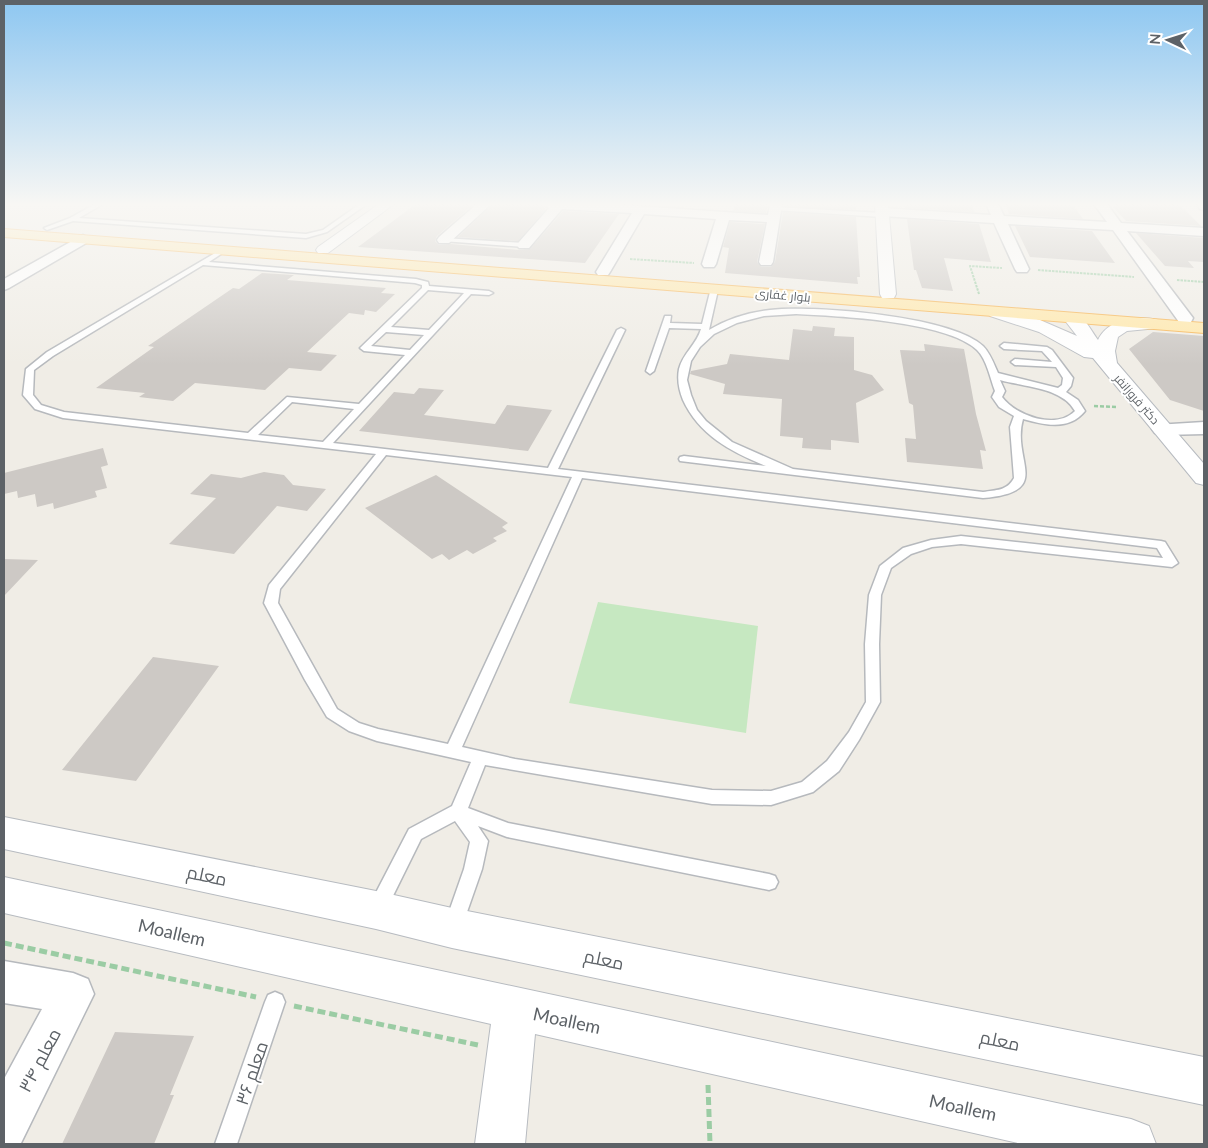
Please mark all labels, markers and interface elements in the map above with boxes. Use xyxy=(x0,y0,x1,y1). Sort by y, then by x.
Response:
north arrow xyxy=(1143,15,1193,65)
text: N xyxy=(1146,33,1163,45)
street label: بلوار غفاری xyxy=(755,285,811,305)
street label: دکتر فروزانفر xyxy=(1110,370,1163,427)
street label: معلم xyxy=(185,860,229,892)
street label: Moallem xyxy=(136,914,208,950)
street label: معلم xyxy=(582,944,626,976)
street label: Moallem xyxy=(531,1002,603,1038)
street label: معلم ۳۴ xyxy=(13,1024,67,1097)
street label: معلم xyxy=(978,1025,1022,1057)
street label: معلم ۳۶ xyxy=(230,1038,274,1108)
street label: Moallem xyxy=(927,1089,999,1125)

